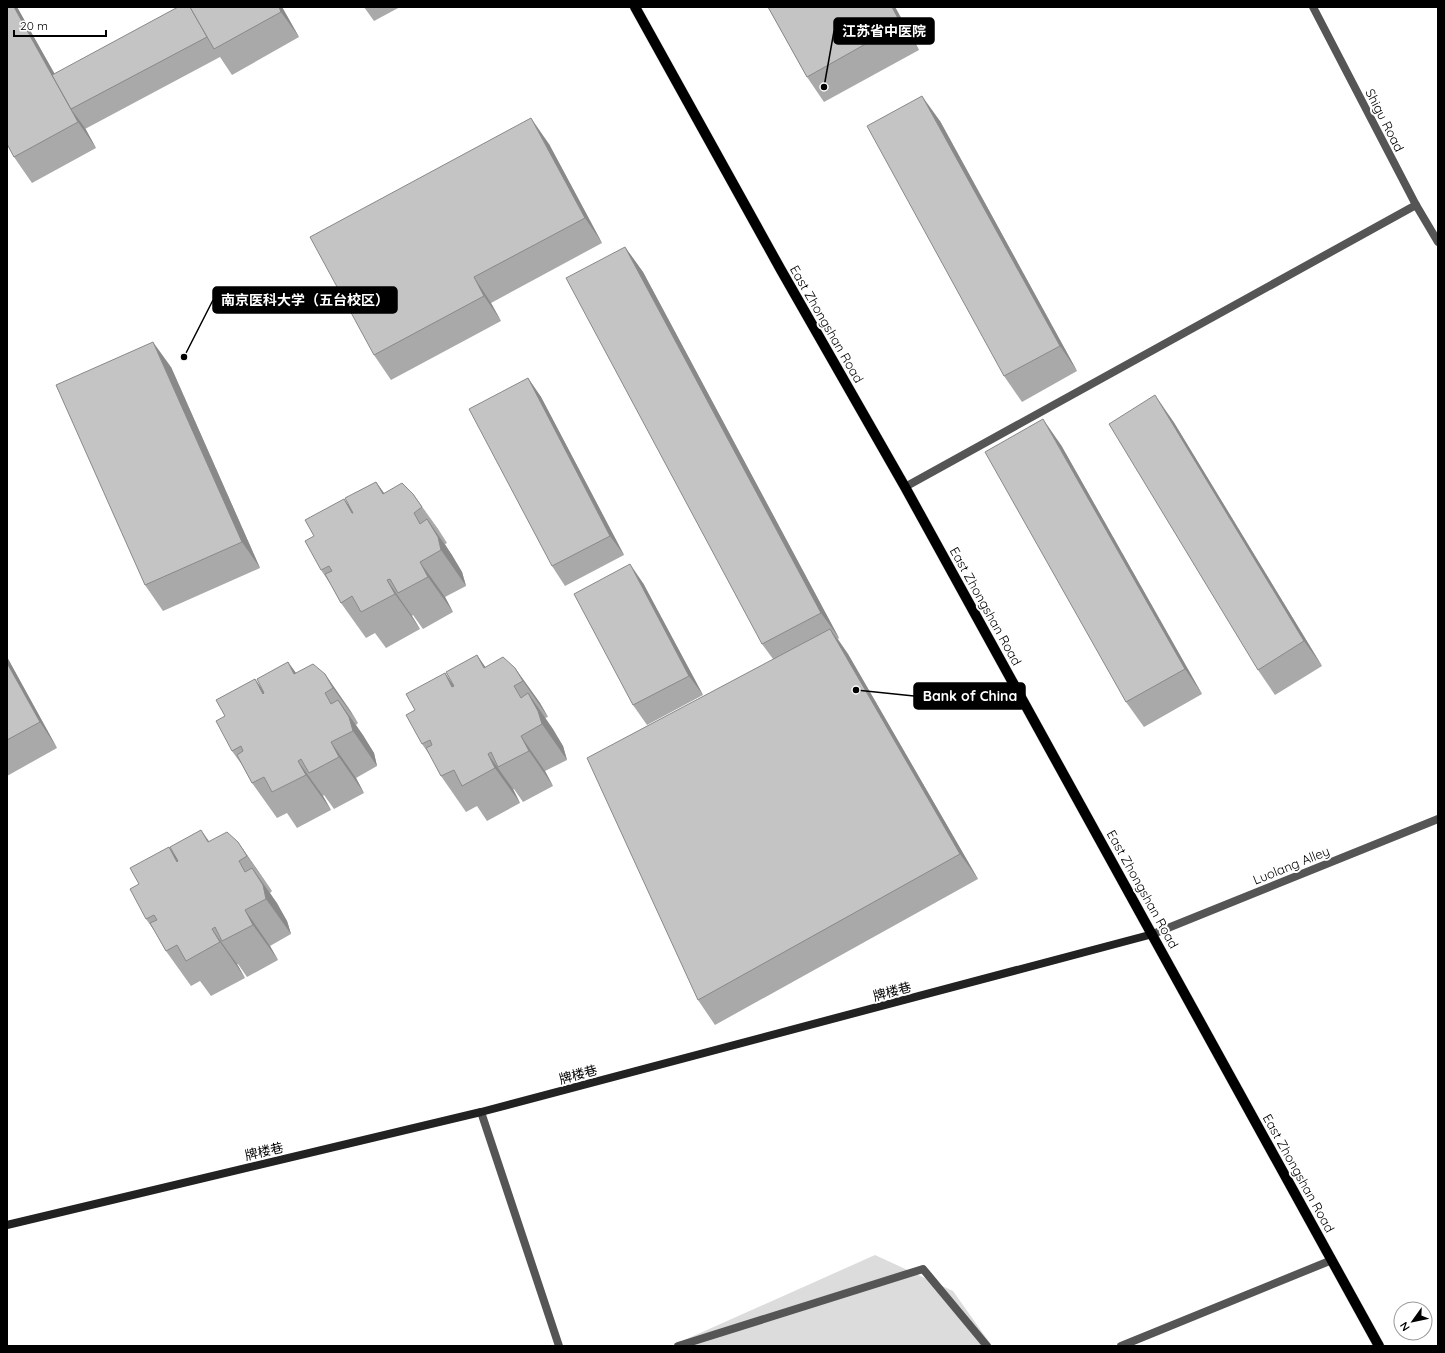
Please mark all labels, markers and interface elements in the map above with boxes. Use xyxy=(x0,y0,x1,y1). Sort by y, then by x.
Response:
scale bar xyxy=(14,12,106,38)
text: 20 m xyxy=(20,18,48,33)
callout: 江苏省中医院 xyxy=(834,18,934,44)
text: 江苏省中医院 xyxy=(842,22,926,40)
street label: Shigu Road xyxy=(1362,86,1408,154)
street label: East Zhongshan Road xyxy=(787,262,867,386)
callout: 南京医科大学（五台校区） xyxy=(213,287,397,313)
text: 南京医科大学（五台校区） xyxy=(221,291,389,309)
street label: East Zhongshan Road xyxy=(947,544,1025,668)
callout: Bank of China xyxy=(914,683,1025,709)
text: Bank of China xyxy=(923,687,1017,705)
street label: East Zhongshan Road xyxy=(1104,827,1182,951)
street label: Luolang Alley xyxy=(1250,842,1332,888)
street label: 牌楼巷 xyxy=(871,978,913,1004)
street label: 牌楼巷 xyxy=(557,1061,599,1087)
street label: East Zhongshan Road xyxy=(1260,1111,1338,1235)
street label: 牌楼巷 xyxy=(243,1139,285,1163)
north arrow xyxy=(1393,1301,1433,1341)
text: N xyxy=(1397,1319,1413,1334)

